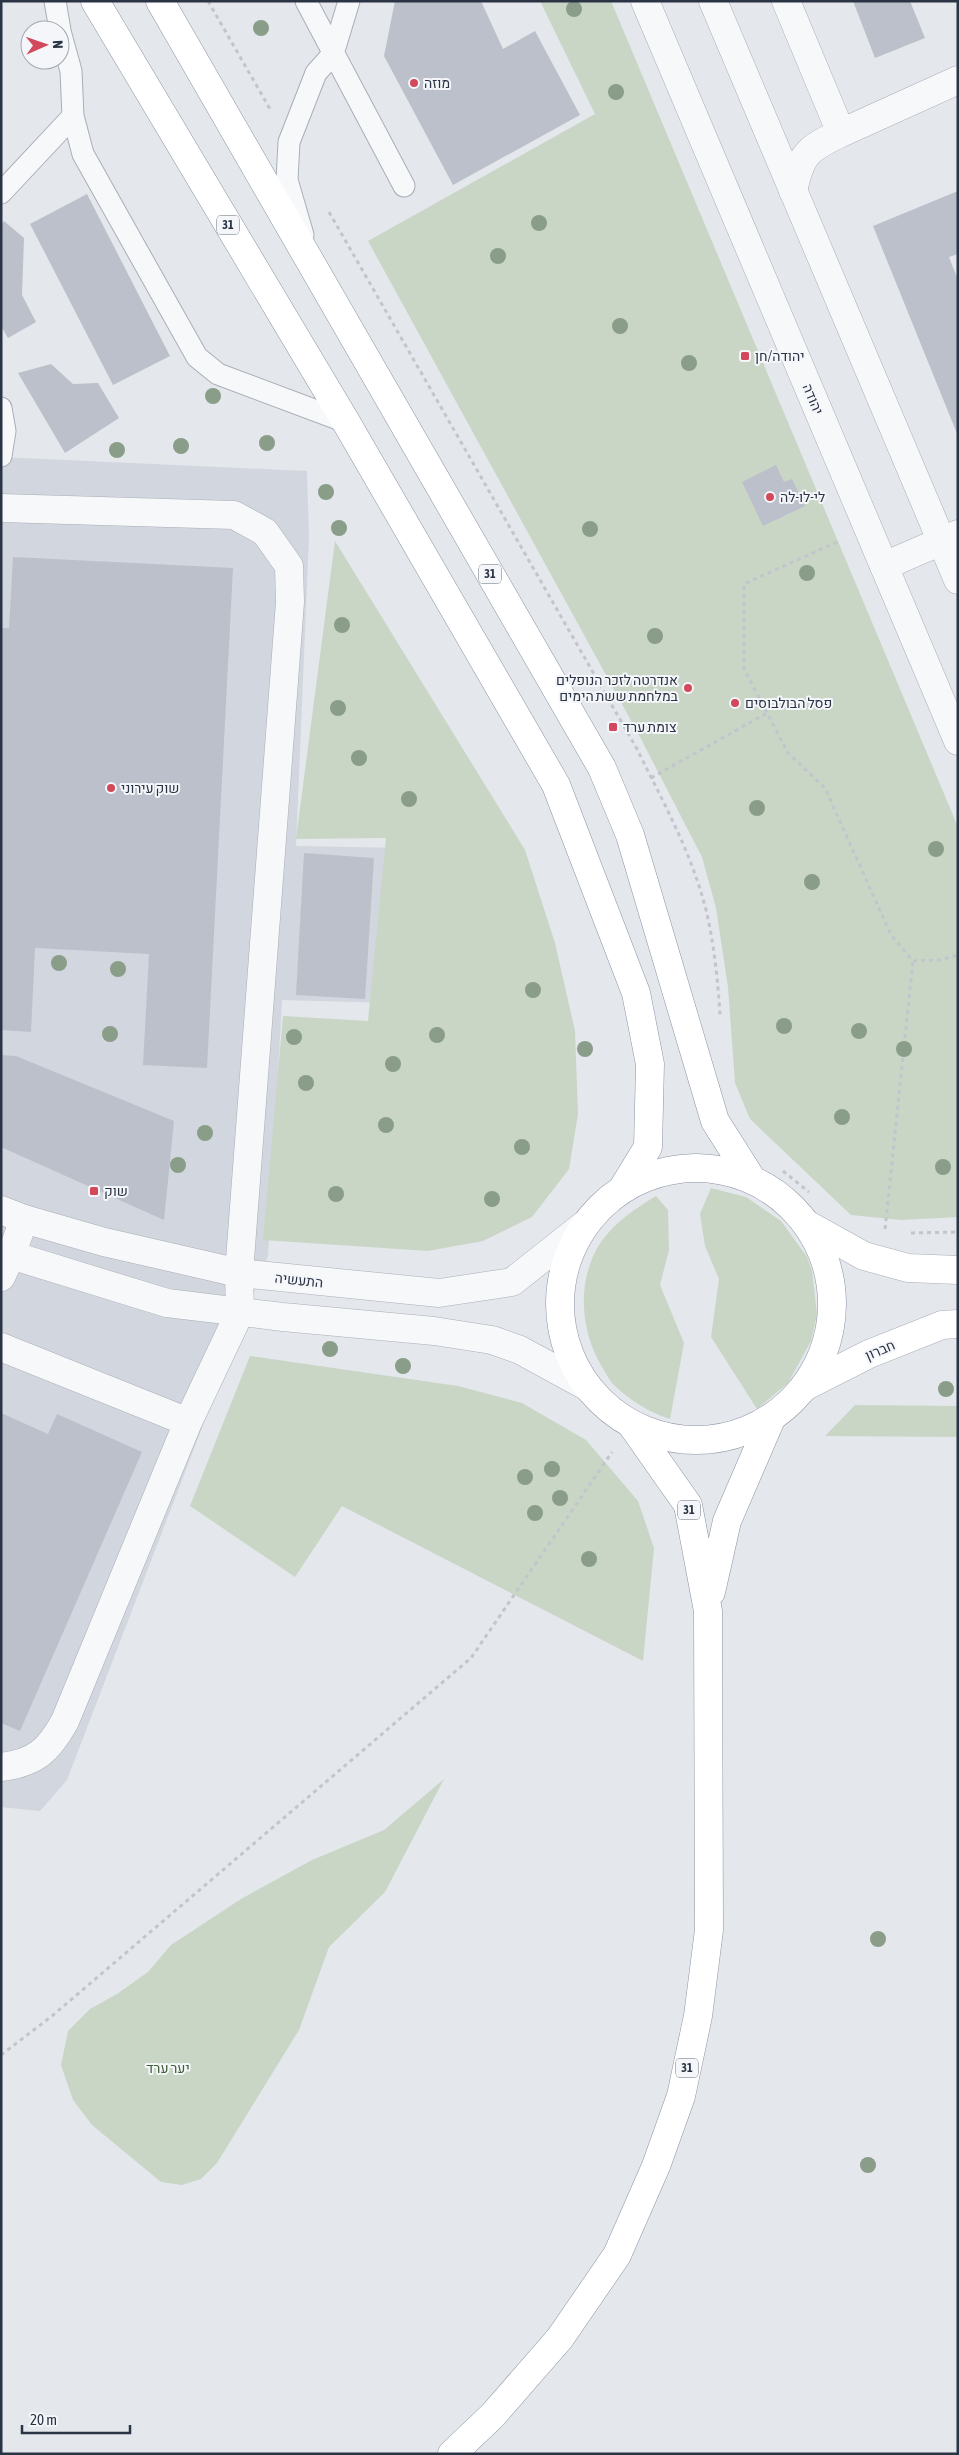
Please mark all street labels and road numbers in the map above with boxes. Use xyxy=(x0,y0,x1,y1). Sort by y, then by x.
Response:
road number: 31 xyxy=(217,216,239,234)
street label: יהודה xyxy=(799,381,827,417)
road number: 31 xyxy=(479,564,501,584)
street label: התעשיה xyxy=(274,1270,324,1290)
street label: חברון xyxy=(863,1337,897,1363)
road number: 31 xyxy=(678,1500,700,1520)
road number: 31 xyxy=(676,2058,698,2078)

